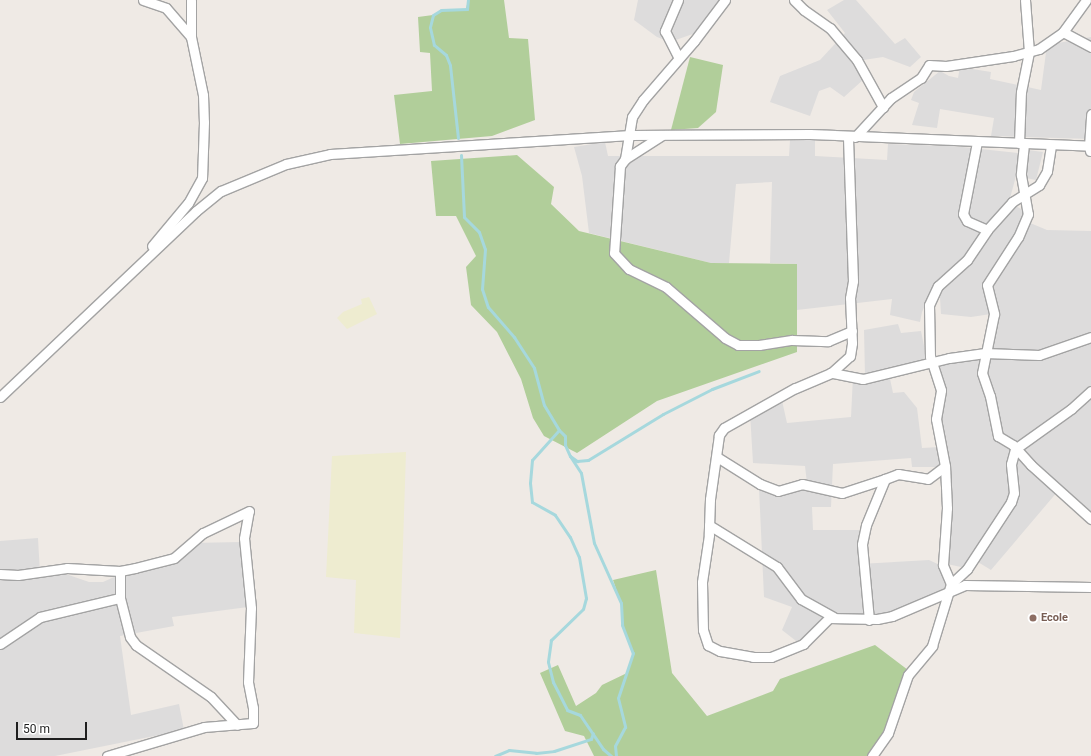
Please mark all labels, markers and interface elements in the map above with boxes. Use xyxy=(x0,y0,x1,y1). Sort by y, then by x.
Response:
place label: Ecole xyxy=(1041,611,1068,625)
marker: Ecole xyxy=(1028,613,1038,623)
scale bar xyxy=(18,714,89,740)
text: 50 m xyxy=(23,722,50,736)

